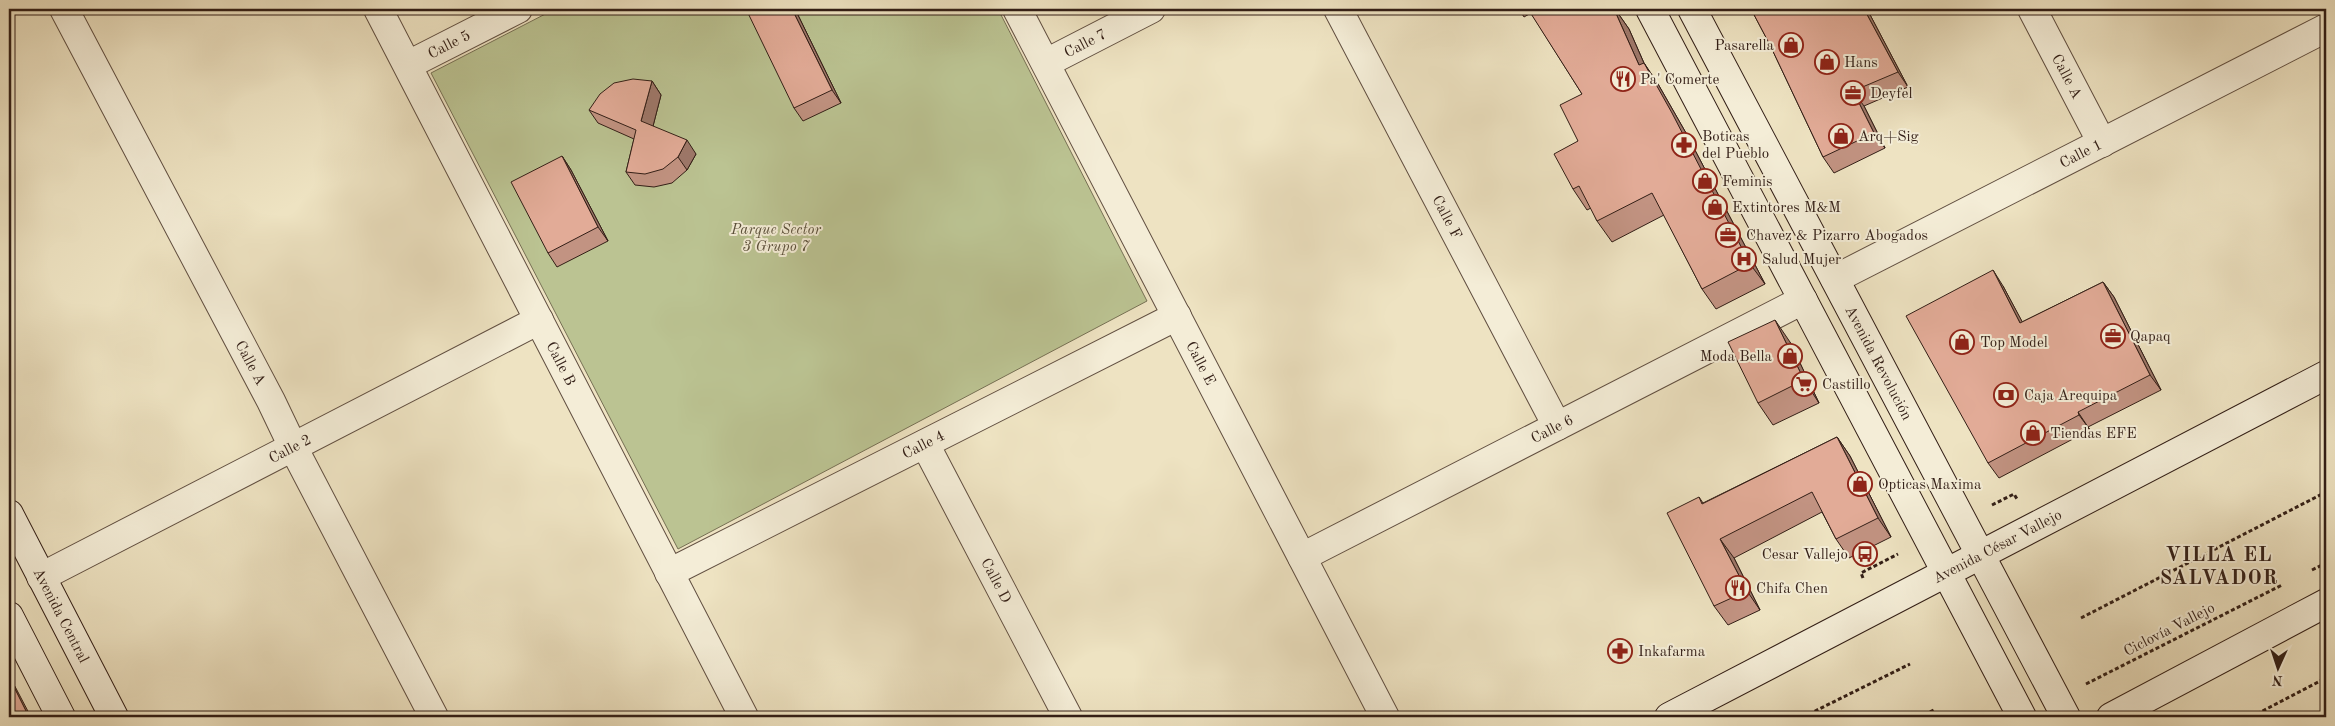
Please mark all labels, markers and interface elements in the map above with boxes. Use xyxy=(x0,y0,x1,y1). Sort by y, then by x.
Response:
street label: Calle 7 xyxy=(1062,27,1109,61)
street label: Calle 5 xyxy=(426,28,473,62)
shop icon: Pasarella xyxy=(1778,32,1804,58)
place label: Pasarella xyxy=(1715,39,1775,54)
shop icon: Hans xyxy=(1814,49,1840,75)
street label: Calle A xyxy=(2048,52,2084,102)
place label: Hans xyxy=(1844,56,1878,71)
restaurant icon: Pa' Comerte xyxy=(1610,66,1636,92)
place label: Pa' Comerte xyxy=(1640,73,1719,88)
office icon: Deyfel xyxy=(1840,80,1866,106)
place label: Deyfel xyxy=(1870,87,1912,102)
shop icon: Arq+Sig xyxy=(1828,123,1854,149)
place label: Boticas del Pueblo xyxy=(1702,130,1769,162)
place label: Arq+Sig xyxy=(1858,130,1919,145)
pharmacy icon: Boticas del Pueblo xyxy=(1671,132,1697,158)
street label: Calle 1 xyxy=(2058,138,2105,172)
shop icon: Feminis xyxy=(1692,168,1718,194)
place label: Feminis xyxy=(1722,175,1773,190)
street label: Calle F xyxy=(1428,194,1463,242)
shop icon: Extintores M&M xyxy=(1702,194,1728,220)
place label: Extintores M&M xyxy=(1732,201,1841,216)
office icon: Chavez & Pizarro Abogados xyxy=(1715,222,1741,248)
park label: Parque Sector 3 Grupo 7 xyxy=(730,223,821,255)
place label: Chavez & Pizarro Abogados xyxy=(1746,229,1928,244)
hospital icon: Salud Mujer xyxy=(1731,246,1757,272)
place label: Salud Mujer xyxy=(1762,253,1841,268)
street label: Avenida Revolución xyxy=(1841,304,1914,423)
office icon: Qapaq xyxy=(2100,323,2126,349)
shop icon: Top Model xyxy=(1949,329,1975,355)
place label: Qapaq xyxy=(2130,330,2171,345)
place label: Top Model xyxy=(1980,336,2048,351)
street label: Calle A xyxy=(232,339,268,389)
street label: Calle E xyxy=(1182,339,1217,388)
street label: Calle B xyxy=(542,340,577,388)
shop icon: Moda Bella xyxy=(1777,343,1803,369)
place label: Moda Bella xyxy=(1700,350,1773,365)
supermarket icon: Castillo xyxy=(1791,371,1817,397)
place label: Castillo xyxy=(1822,378,1871,393)
bank icon: Caja Arequipa xyxy=(1993,382,2019,408)
place label: Caja Arequipa xyxy=(2024,389,2118,404)
street label: Calle 6 xyxy=(1529,413,1576,447)
shop icon: Tiendas EFE xyxy=(2020,420,2046,446)
place label: Tiendas EFE xyxy=(2050,427,2137,442)
street label: Calle 4 xyxy=(900,429,948,463)
street label: Calle 2 xyxy=(267,433,314,467)
shop icon: Opticas Maxima xyxy=(1847,471,1873,497)
place label: Opticas Maxima xyxy=(1878,478,1982,493)
street label: Avenida César Vallejo xyxy=(1931,508,2065,587)
bus stop icon: Cesar Vallejo xyxy=(1852,541,1878,567)
district label: VILLA EL SALVADOR xyxy=(2160,546,2278,589)
place label: Cesar Vallejo xyxy=(1762,548,1848,563)
street label: Calle D xyxy=(977,556,1013,606)
street label: Avenida Central xyxy=(29,566,91,666)
restaurant icon: Chifa Chen xyxy=(1725,575,1751,601)
place label: Chifa Chen xyxy=(1756,582,1828,597)
street label: Ciclovía Vallejo xyxy=(2122,601,2218,660)
pharmacy icon: Inkafarma xyxy=(1607,638,1633,664)
north arrow xyxy=(2252,644,2302,694)
place label: Inkafarma xyxy=(1638,645,1706,660)
text: N xyxy=(2271,673,2283,687)

